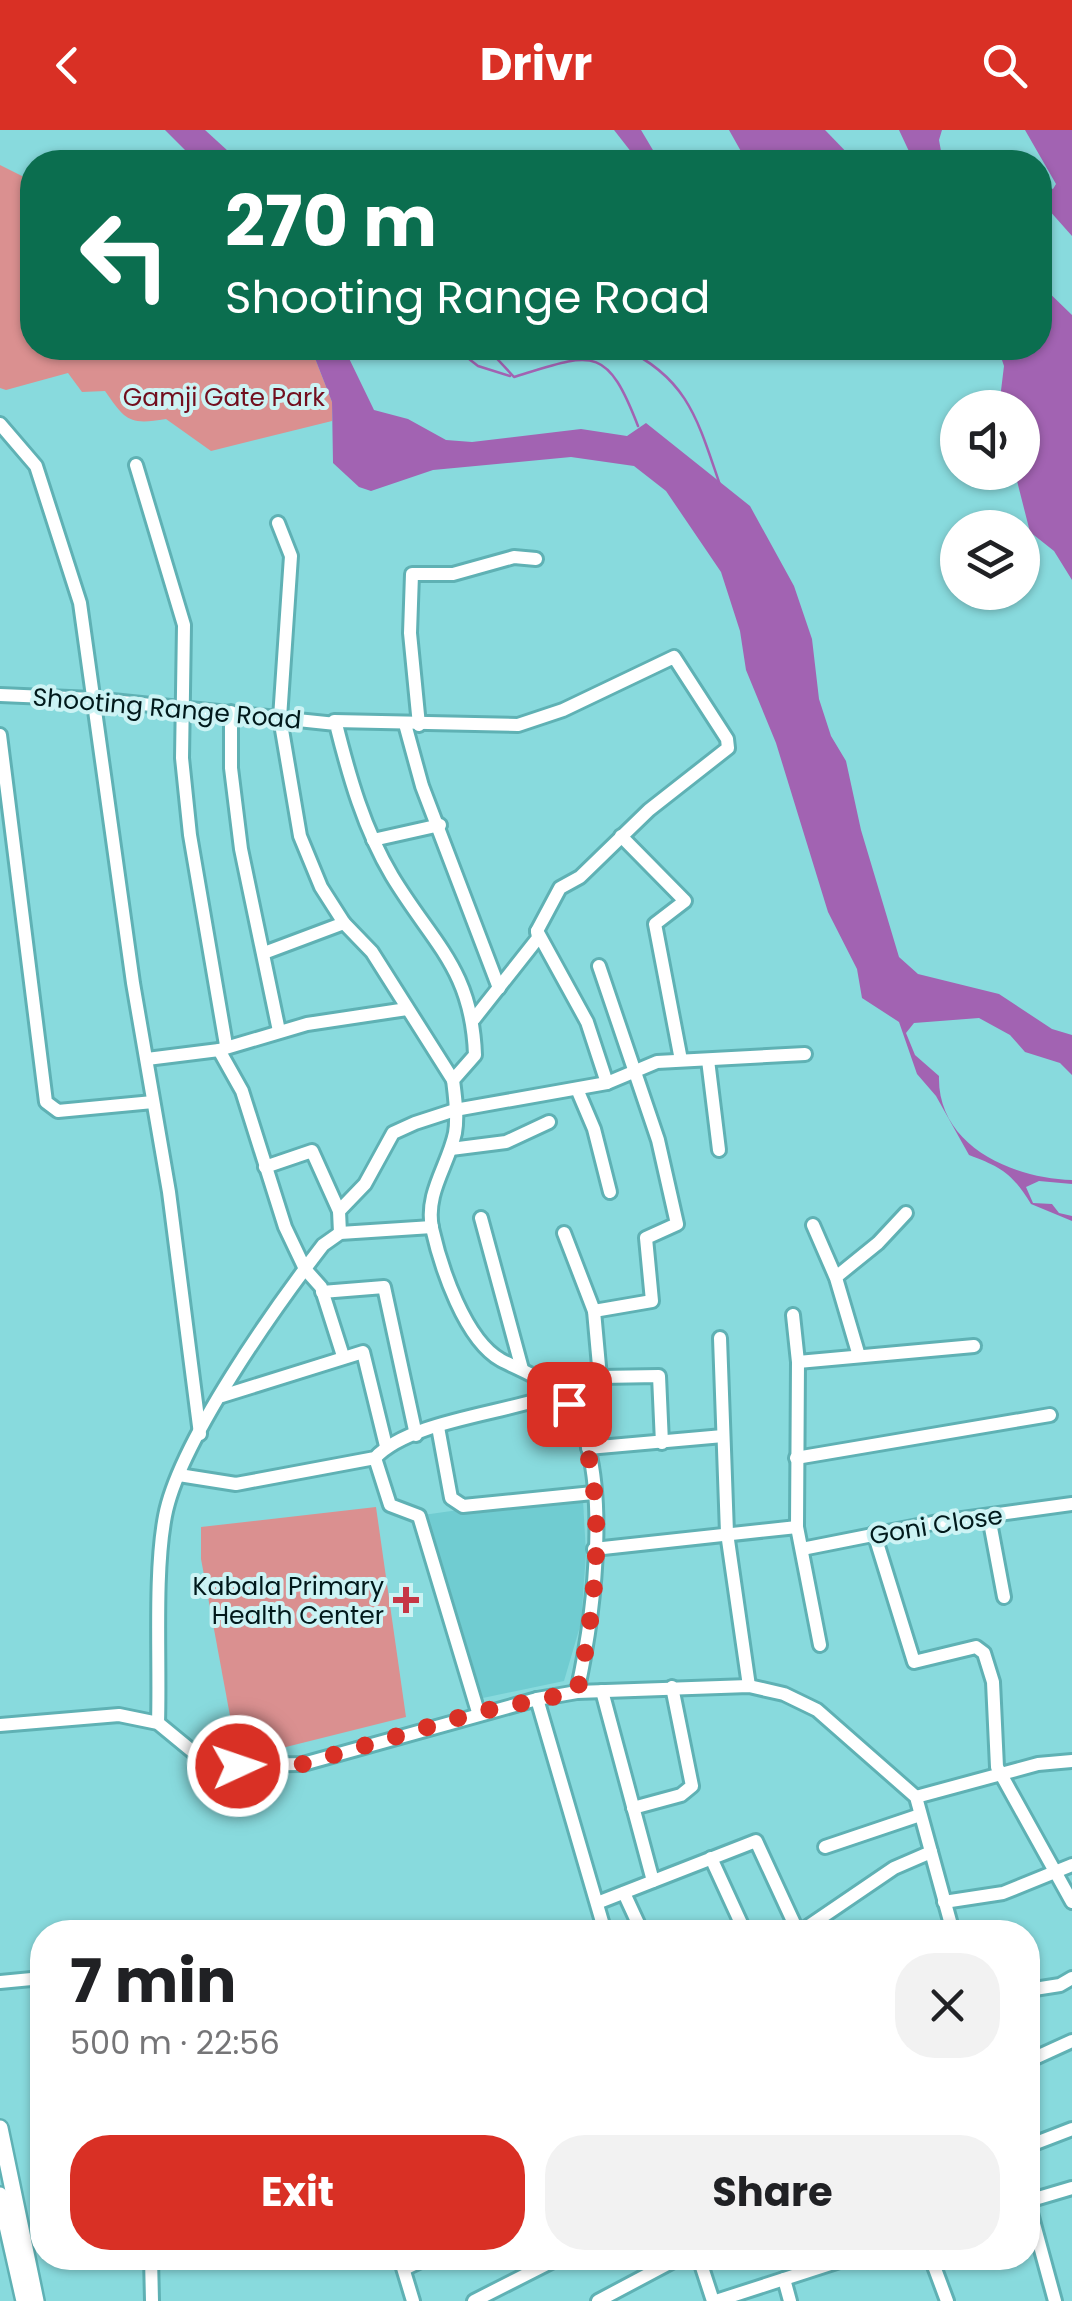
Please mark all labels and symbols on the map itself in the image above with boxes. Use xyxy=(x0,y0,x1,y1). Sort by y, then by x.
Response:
park label: Gamji Gate Park xyxy=(123,380,325,415)
street label: Shooting Range Road xyxy=(31,679,303,738)
pin xyxy=(527,1362,612,1447)
street label: Goni Close xyxy=(867,1498,1005,1553)
place label: Kabala Primary Health Center xyxy=(193,1569,384,1633)
marker: Kabala Primary Health Center xyxy=(393,1587,419,1613)
position arrow xyxy=(186,1714,290,1818)

